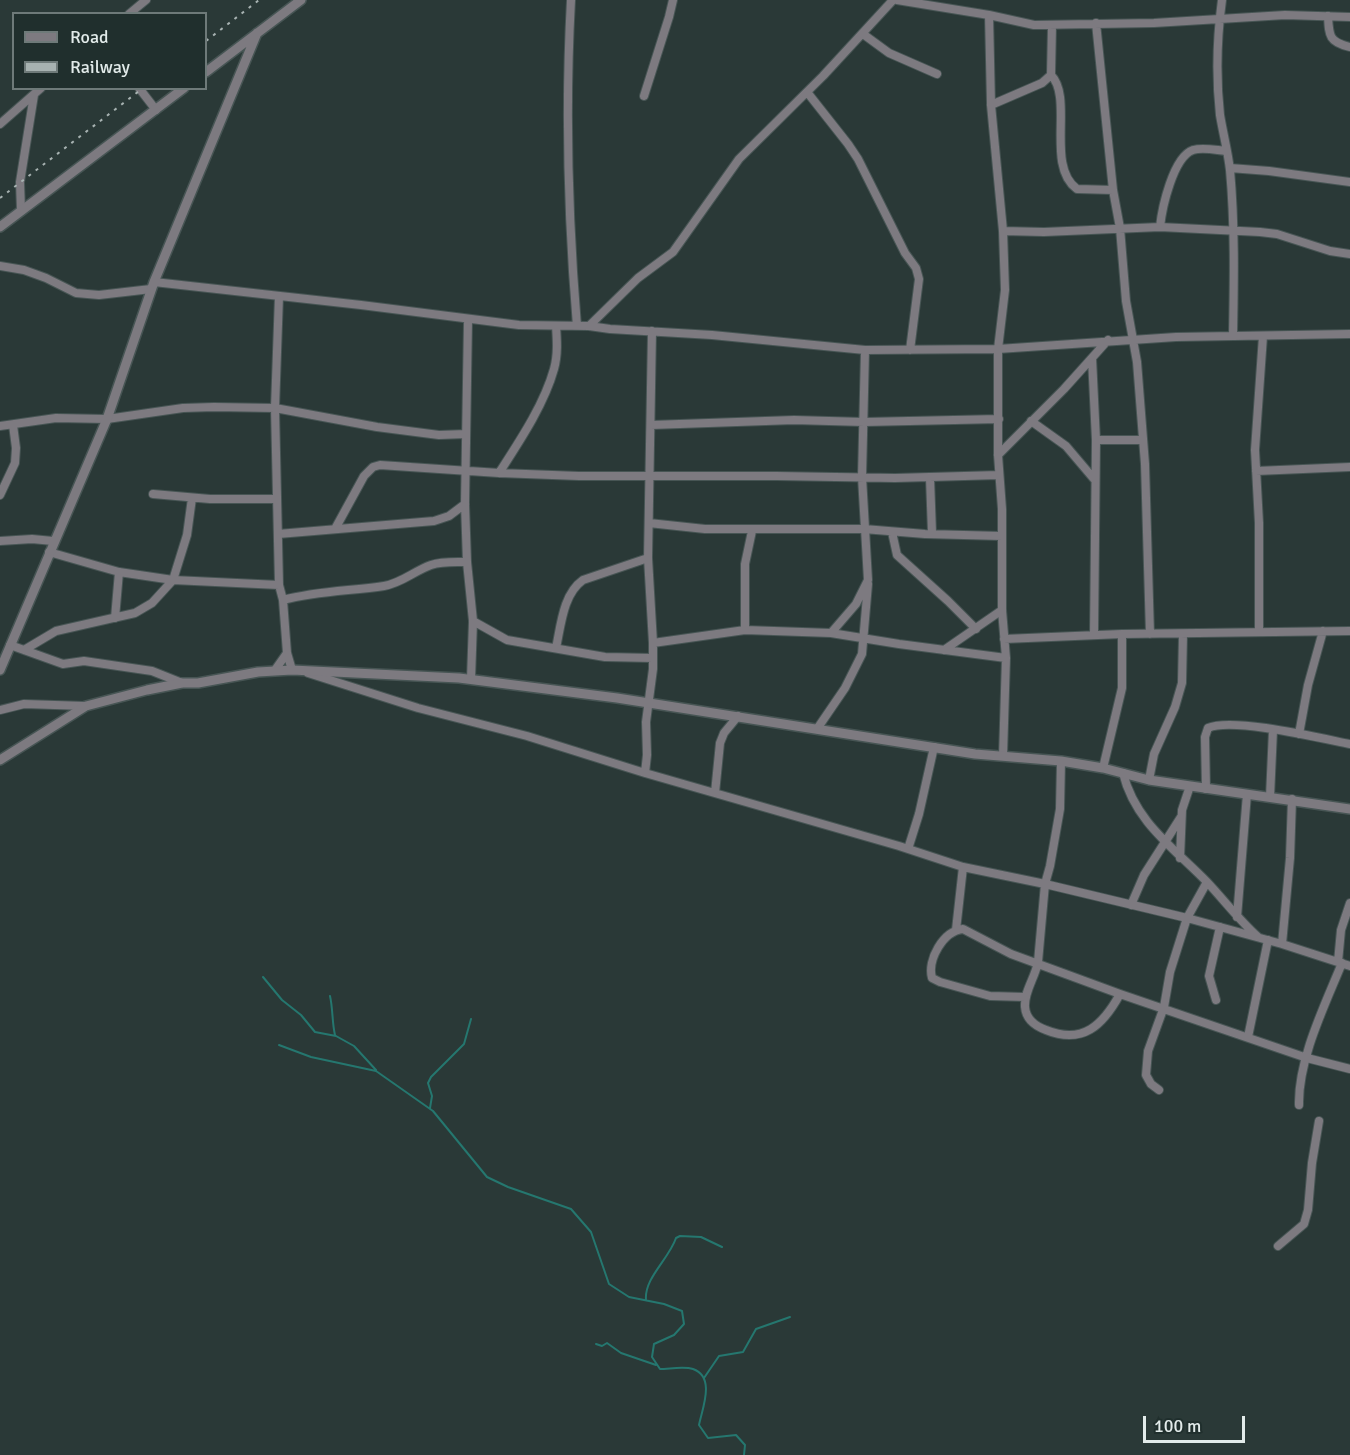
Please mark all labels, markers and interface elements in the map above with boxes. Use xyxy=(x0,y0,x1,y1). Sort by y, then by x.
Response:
legend xyxy=(12,12,207,90)
text: Road xyxy=(70,26,109,48)
text: Railway xyxy=(70,56,130,78)
scale bar xyxy=(1146,1404,1248,1442)
text: 100 m xyxy=(1154,1415,1201,1437)

